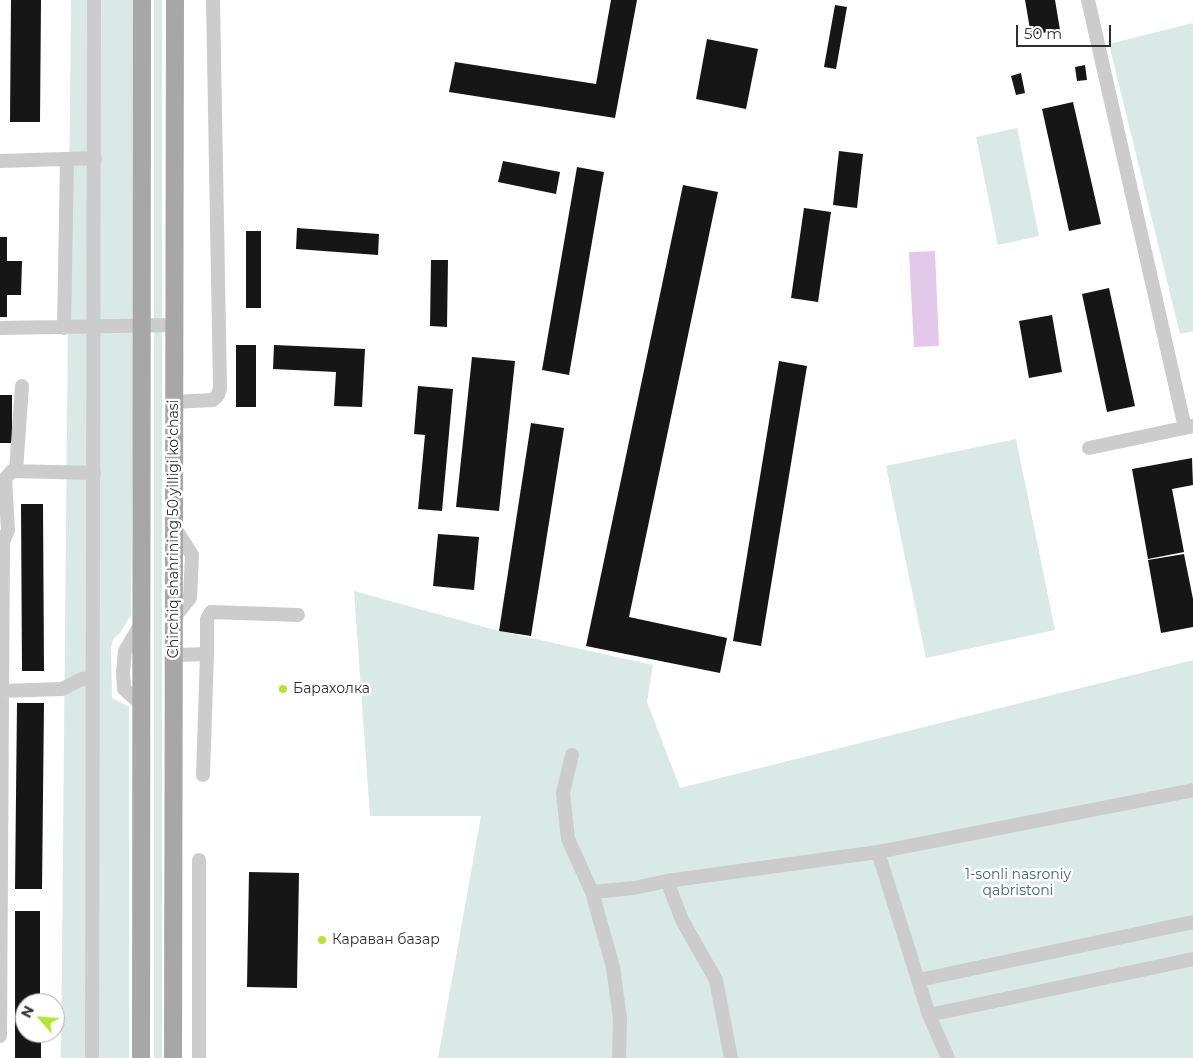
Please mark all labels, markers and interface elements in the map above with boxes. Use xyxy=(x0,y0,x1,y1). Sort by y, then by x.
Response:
scale bar xyxy=(1018,15,1113,47)
text: 50 m xyxy=(1024,24,1062,43)
street label: Chirchiq shahrining 50 yilligi koʻchasi xyxy=(166,400,182,658)
place label: Барахолка xyxy=(293,681,370,697)
marker: Барахолка xyxy=(277,683,289,695)
park label: 1-sonli nasroniy qabristoni xyxy=(965,867,1071,900)
place label: Караван базар xyxy=(332,932,440,948)
marker: Караван базар xyxy=(316,934,328,946)
north arrow xyxy=(15,993,65,1043)
text: N xyxy=(17,1003,38,1021)

